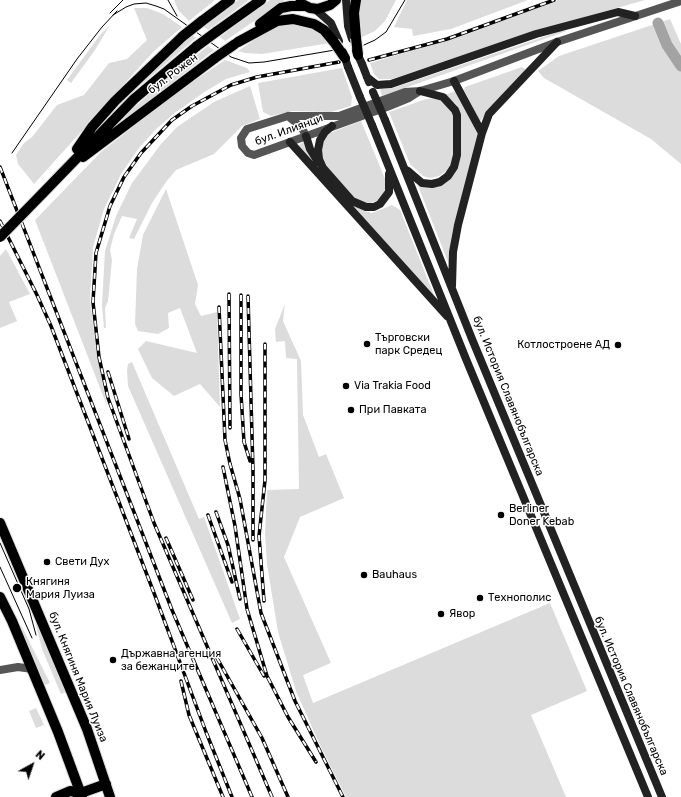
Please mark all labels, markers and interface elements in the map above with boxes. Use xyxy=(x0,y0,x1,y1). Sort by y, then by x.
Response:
street label: бул. Рожен xyxy=(145,51,201,97)
street label: бул. Илиянци xyxy=(253,112,325,148)
street label: бул. История Славянобългарска xyxy=(470,314,546,478)
place label: Търговски парк Средец xyxy=(375,331,442,357)
place label: Котлостроене АД xyxy=(517,338,610,352)
marker: Търговски парк Средец xyxy=(362,339,372,349)
marker: Котлостроене АД xyxy=(613,340,623,350)
place label: Via Trakia Food xyxy=(354,379,431,393)
marker: Via Trakia Food xyxy=(341,381,351,391)
place label: При Павката xyxy=(359,403,427,417)
marker: При Павката xyxy=(346,405,356,415)
place label: Berliner Doner Kebab xyxy=(509,502,574,528)
marker: Berliner Doner Kebab xyxy=(496,510,506,520)
place label: Свети Дух xyxy=(55,555,109,569)
marker: Свети Дух xyxy=(42,557,52,567)
place label: Bauhaus xyxy=(372,568,417,582)
marker: Bauhaus xyxy=(359,570,369,580)
place label: Княгиня Мария Луиза xyxy=(26,575,95,601)
marker: Княгиня Мария Луиза xyxy=(11,582,23,594)
place label: Технополис xyxy=(488,591,551,605)
marker: Технополис xyxy=(475,593,485,603)
place label: Явор xyxy=(449,607,475,621)
marker: Явор xyxy=(436,609,446,619)
street label: бул. Княгиня Мария Луиза xyxy=(46,610,110,744)
street label: бул. История Славянобългарска xyxy=(591,615,671,777)
place label: Държавна агенция за бежанците xyxy=(121,647,221,673)
marker: Държавна агенция за бежанците xyxy=(108,655,118,665)
north arrow xyxy=(12,745,52,785)
text: N xyxy=(33,748,47,763)

